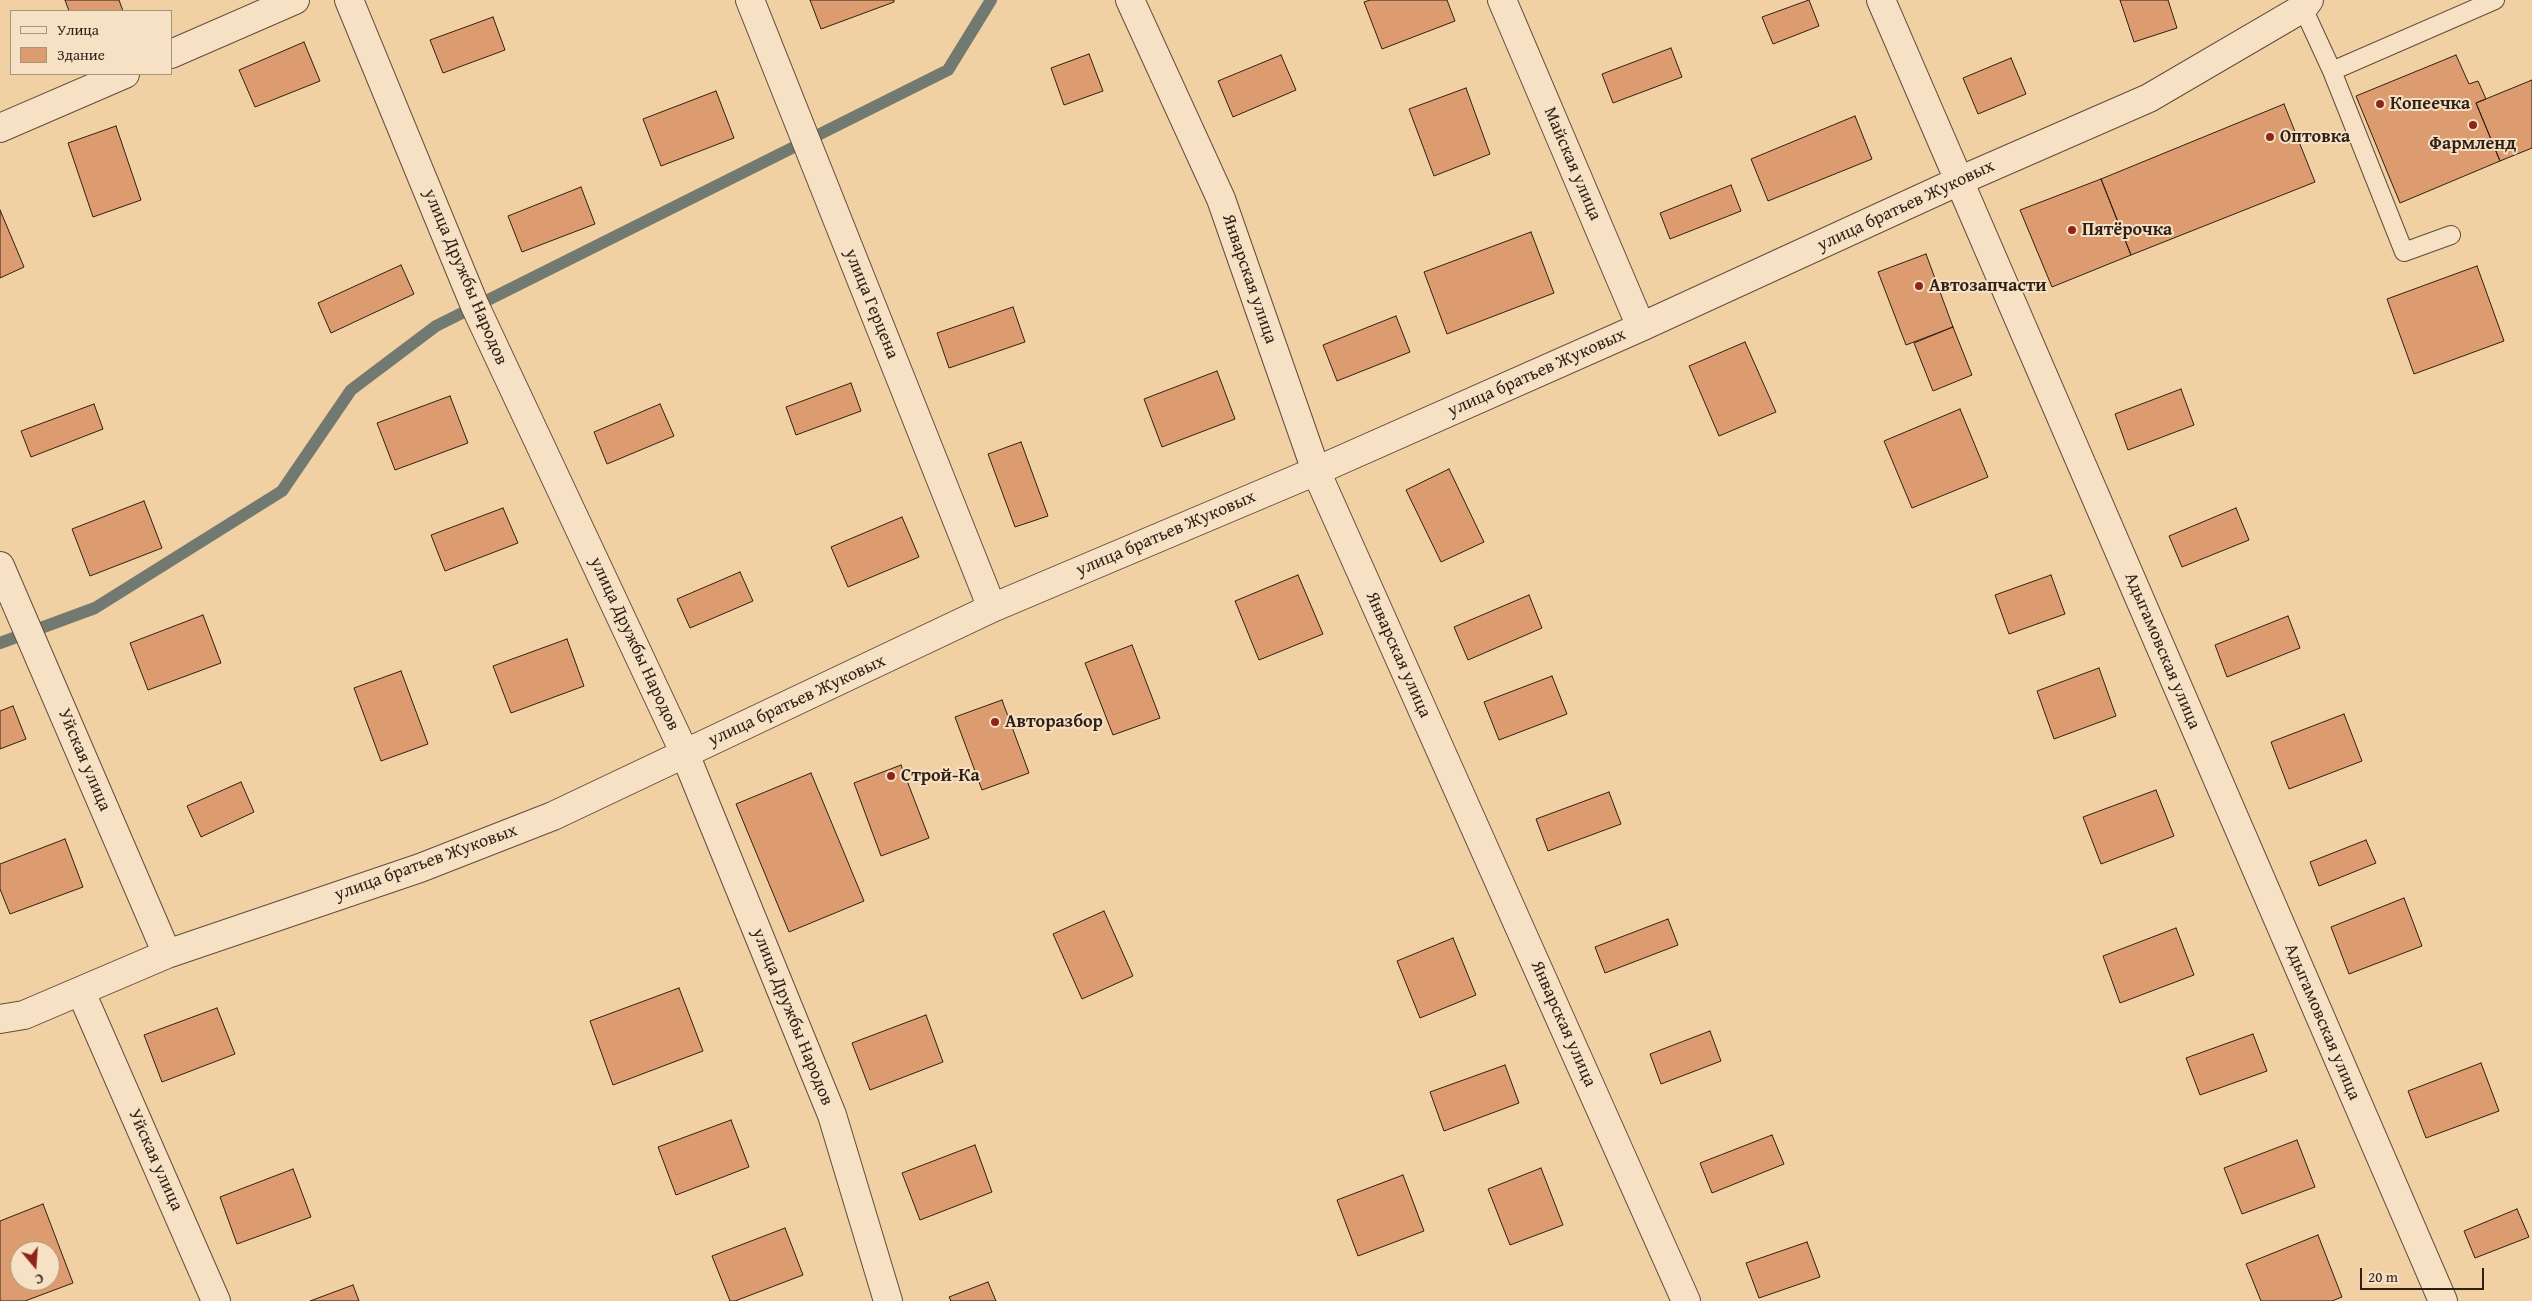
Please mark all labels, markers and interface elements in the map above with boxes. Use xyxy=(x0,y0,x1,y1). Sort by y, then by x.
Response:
legend xyxy=(10,10,172,75)
text: Улица xyxy=(57,19,99,40)
text: Здание xyxy=(57,44,105,65)
place label: Копеечка xyxy=(2390,93,2470,115)
marker: Копеечка xyxy=(2374,98,2386,110)
street label: Майская улица xyxy=(1538,104,1606,224)
marker: Фармленд xyxy=(2467,119,2479,131)
place label: Оптовка xyxy=(2280,126,2350,148)
marker: Оптовка xyxy=(2264,131,2276,143)
place label: Фармленд xyxy=(2430,133,2516,155)
street label: улица братьев Жуковых xyxy=(1814,155,1998,257)
street label: улица Дружбы Народов xyxy=(418,186,512,368)
street label: Январская улица xyxy=(1217,211,1281,347)
place label: Пятёрочка xyxy=(2082,219,2172,241)
marker: Пятёрочка xyxy=(2066,224,2078,236)
street label: улица Герцена xyxy=(839,246,903,362)
place label: Автозапчасти xyxy=(1929,275,2047,297)
marker: Автозапчасти xyxy=(1913,280,1925,292)
street label: улица братьев Жуковых xyxy=(1445,324,1629,422)
street label: улица братьев Жуковых xyxy=(1073,486,1259,582)
street label: улица Дружбы Народов xyxy=(584,554,684,734)
street label: Адыгамовская улица xyxy=(2119,569,2205,733)
street label: Январская улица xyxy=(1361,589,1435,721)
street label: улица братьев Жуковых xyxy=(705,650,889,752)
street label: Уйская улица xyxy=(53,705,115,815)
place label: Авторазбор xyxy=(1005,711,1103,733)
marker: Авторазбор xyxy=(989,716,1001,728)
place label: Строй-Ка xyxy=(901,765,980,787)
marker: Строй-Ка xyxy=(885,770,897,782)
street label: улица братьев Жуковых xyxy=(332,820,520,906)
street label: улица Дружбы Народов xyxy=(747,925,837,1109)
street label: Адыгамовская улица xyxy=(2279,940,2365,1104)
street label: Январская улица xyxy=(1526,958,1600,1090)
street label: Уйская улица xyxy=(123,1106,187,1214)
north arrow xyxy=(10,1241,60,1291)
scale bar xyxy=(2362,1258,2486,1290)
text: 20 m xyxy=(2368,1266,2398,1287)
text: С xyxy=(32,1269,46,1290)

